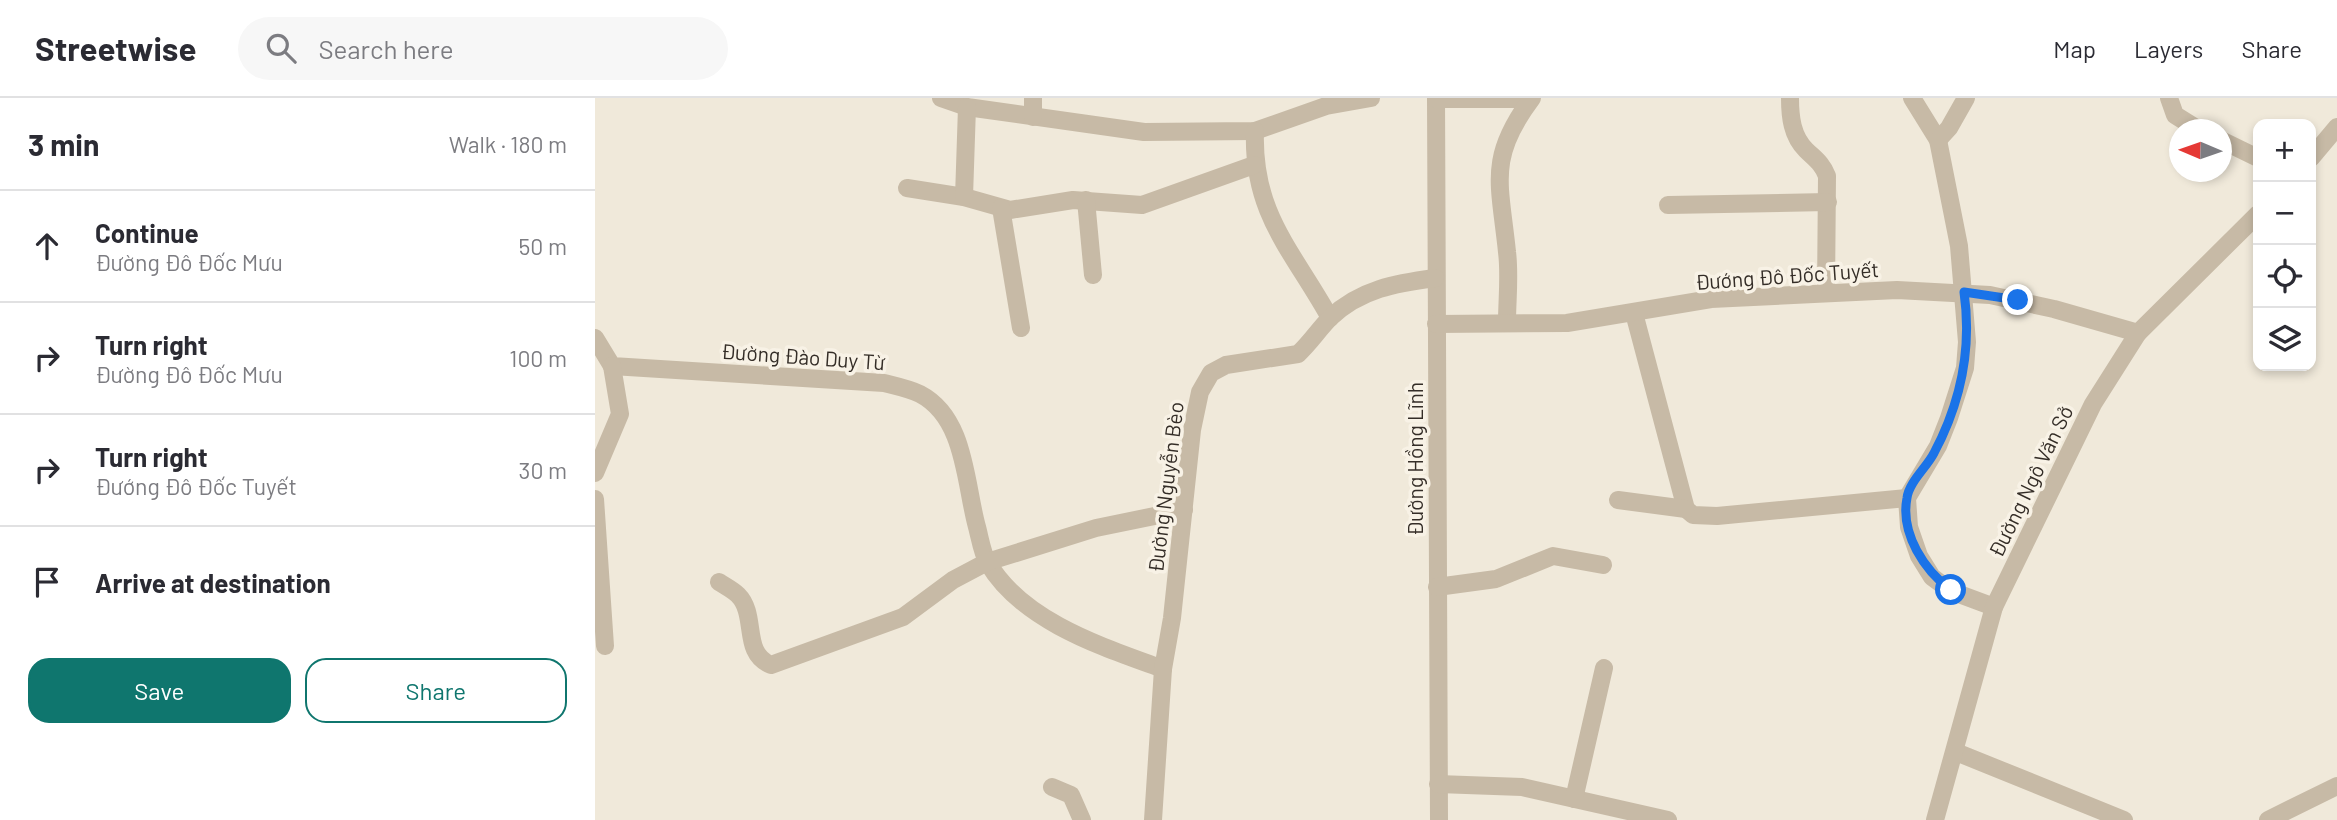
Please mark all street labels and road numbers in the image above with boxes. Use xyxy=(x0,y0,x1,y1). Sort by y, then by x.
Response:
street label: Đướng Đô Đốc Tuyết xyxy=(1694,256,1880,294)
street label: Đường Đào Duy Từ xyxy=(720,338,886,374)
street label: Đường Hồng Lĩnh xyxy=(1402,382,1427,536)
street label: Đường Nguyễn Bèo xyxy=(1142,400,1188,574)
street label: Đường Ngô Văn Sở xyxy=(1983,401,2077,561)

